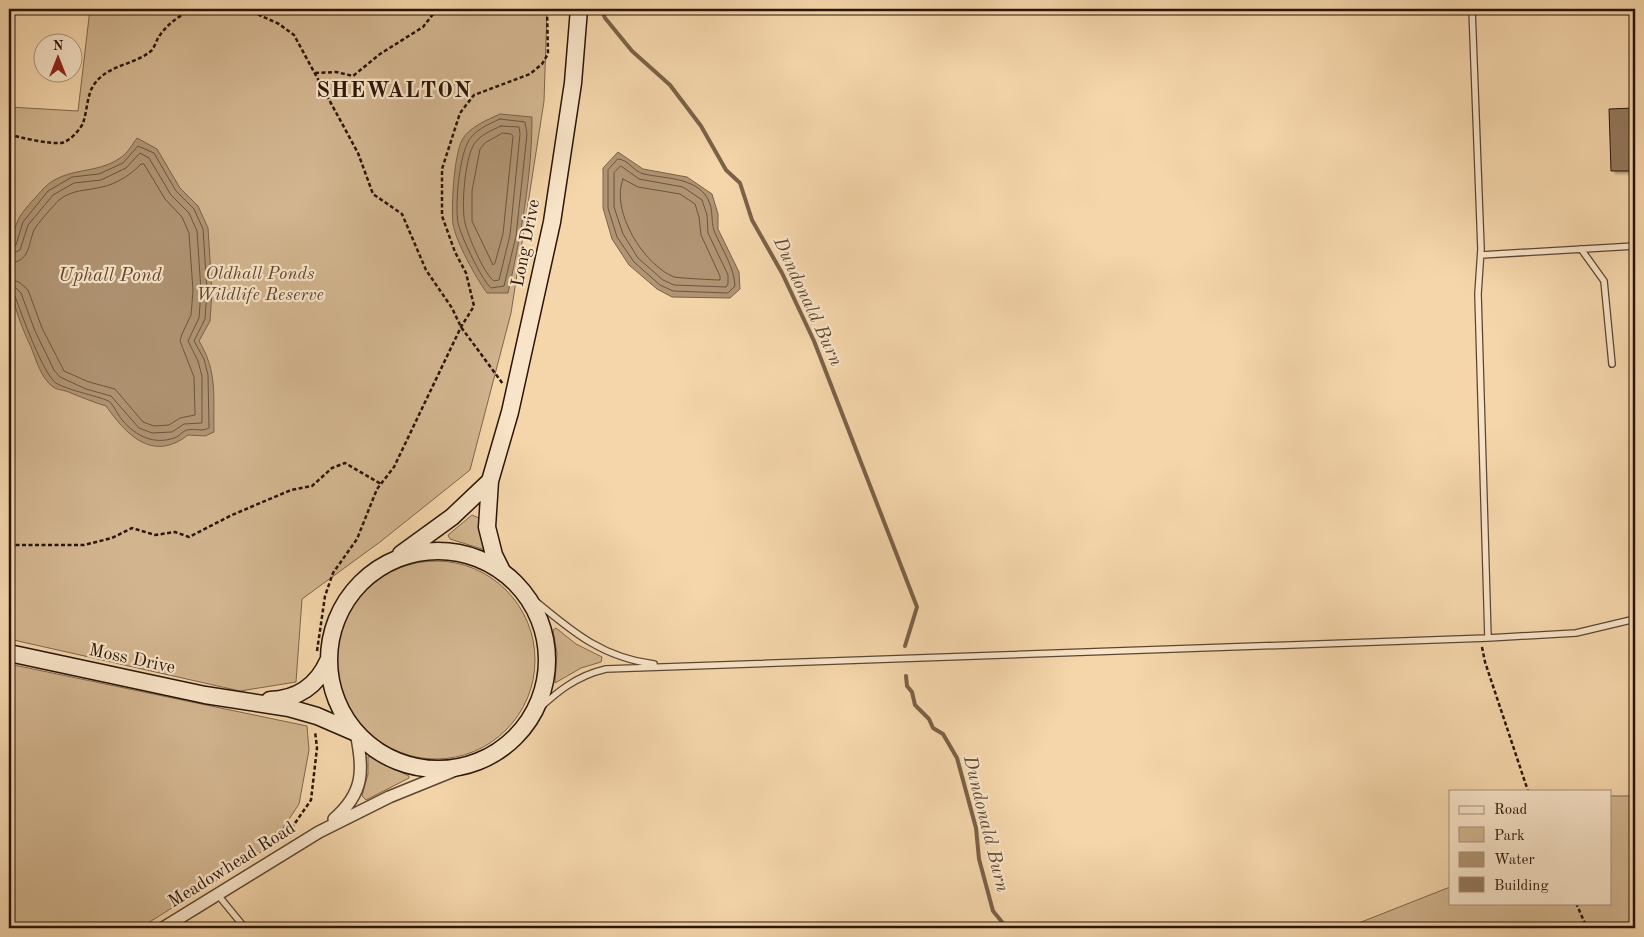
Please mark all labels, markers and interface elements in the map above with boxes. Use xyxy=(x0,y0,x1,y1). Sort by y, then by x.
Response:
north arrow xyxy=(32,32,82,82)
text: N xyxy=(53,39,64,53)
district label: SHEWALTON xyxy=(316,80,472,102)
street label: Long Drive xyxy=(509,198,543,288)
water label: Dundonald Burn xyxy=(768,234,845,369)
park label: Oldhall Ponds Wildlife Reserve xyxy=(196,265,324,304)
water label: Uphall Pond xyxy=(58,267,163,286)
street label: Moss Drive xyxy=(87,641,177,677)
water label: Dundonald Burn xyxy=(959,753,1011,894)
legend xyxy=(1449,790,1612,904)
text: Road xyxy=(1494,803,1528,818)
street label: Meadowhead Road xyxy=(165,819,299,911)
text: Park xyxy=(1494,829,1525,844)
text: Water xyxy=(1494,853,1535,868)
text: Building xyxy=(1494,879,1549,894)

